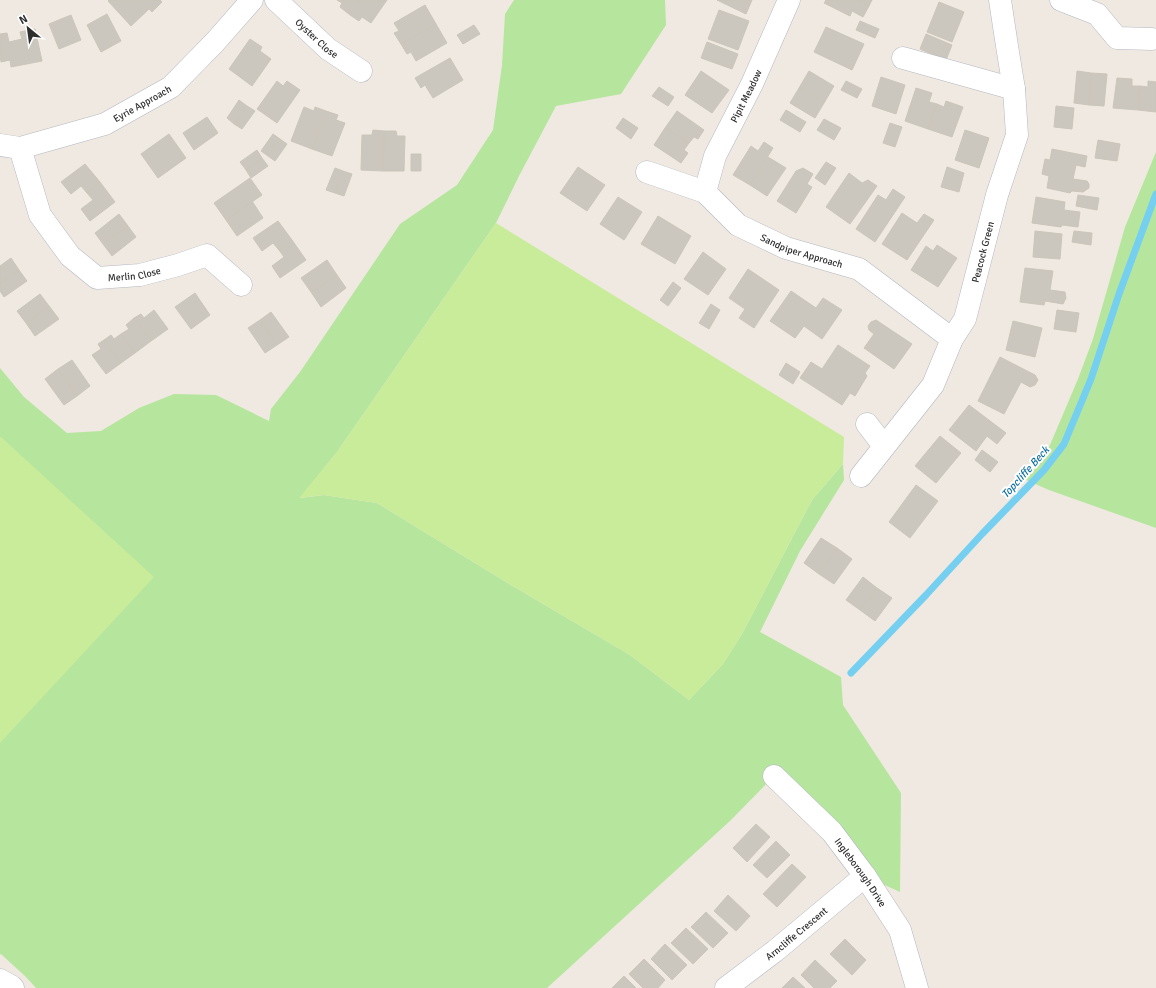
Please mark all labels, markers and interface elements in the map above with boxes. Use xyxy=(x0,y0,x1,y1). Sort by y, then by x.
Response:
north arrow xyxy=(8,8,48,48)
text: N xyxy=(17,12,30,27)
street label: Oyster Close xyxy=(292,16,340,61)
street label: Pipit Meadow xyxy=(728,67,765,125)
street label: Eyrie Approach xyxy=(111,83,174,125)
street label: Peacock Green xyxy=(970,220,997,284)
street label: Sandpiper Approach xyxy=(758,232,844,271)
street label: Merlin Close xyxy=(107,265,162,284)
water label: Topcliffe Beck xyxy=(999,443,1053,501)
street label: Ingleborough Drive xyxy=(832,836,888,909)
street label: Arncliffe Crescent xyxy=(763,905,831,963)

